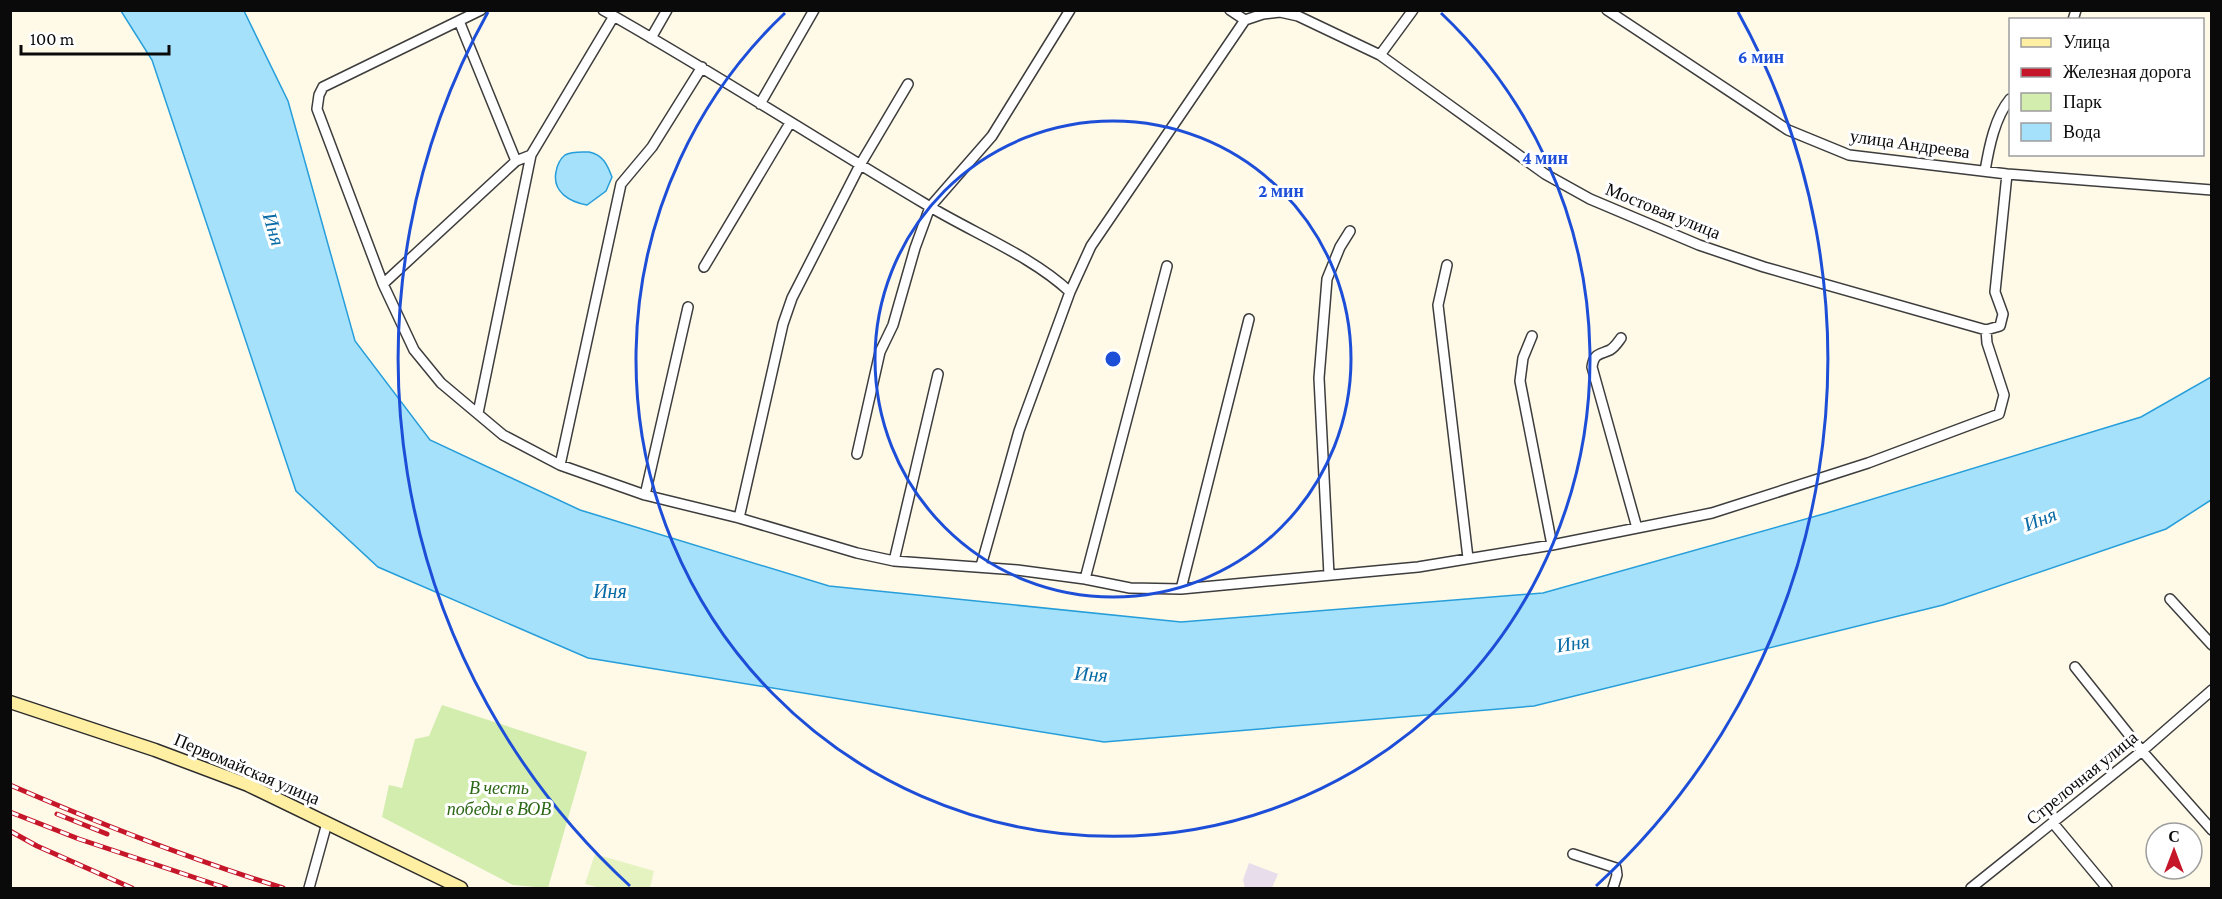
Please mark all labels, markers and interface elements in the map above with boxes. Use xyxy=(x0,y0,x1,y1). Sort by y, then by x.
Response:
scale bar xyxy=(21,18,170,56)
legend xyxy=(2009,18,2204,156)
text: 100 m xyxy=(30,29,75,49)
text: Улица xyxy=(2063,32,2110,52)
text: 6 мин xyxy=(1738,47,1784,67)
text: Железная дорога xyxy=(2063,62,2191,82)
text: Парк xyxy=(2063,92,2102,112)
text: Вода xyxy=(2063,122,2101,142)
street label: улица Андреева xyxy=(1849,126,1971,162)
text: 4 мин xyxy=(1522,148,1568,168)
street label: Мостовая улица xyxy=(1603,179,1723,243)
text: 2 мин xyxy=(1258,181,1304,201)
water label: Иня xyxy=(258,209,289,248)
centre of rings xyxy=(1103,349,1123,369)
water label: Иня xyxy=(2019,503,2060,536)
water label: Иня xyxy=(592,580,627,602)
water label: Иня xyxy=(1554,630,1591,657)
water label: Иня xyxy=(1072,662,1109,686)
street label: Стрелочная улица xyxy=(2022,727,2142,829)
street label: Первомайская улица xyxy=(171,729,323,809)
park label: В честь победы в ВОВ xyxy=(447,778,551,819)
north arrow xyxy=(2144,821,2204,881)
text: С xyxy=(2168,828,2180,845)

